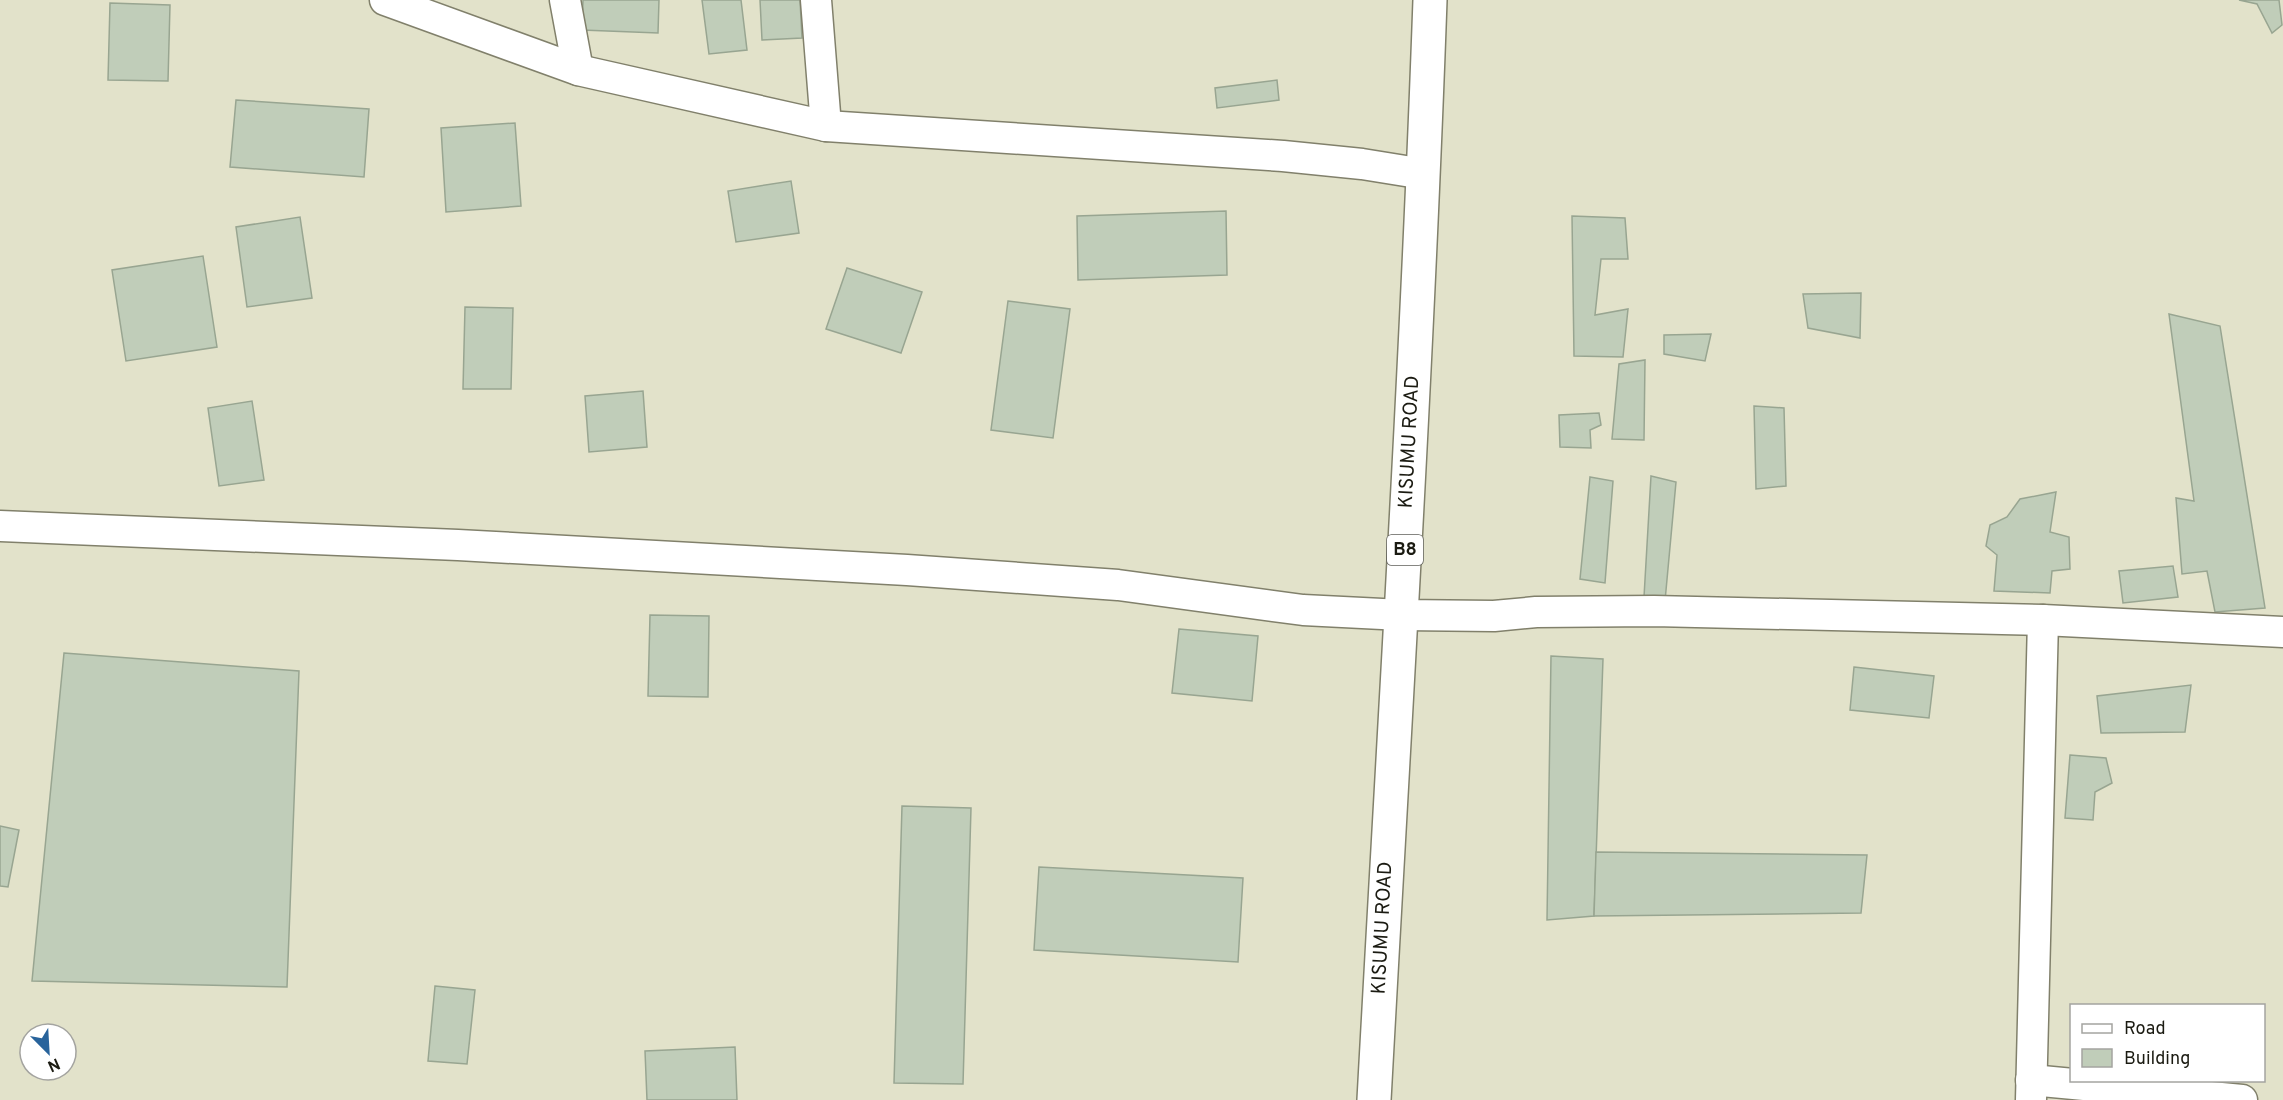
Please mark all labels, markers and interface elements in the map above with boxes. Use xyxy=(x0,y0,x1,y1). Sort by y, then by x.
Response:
street label: KISUMU ROAD xyxy=(1394,375,1426,509)
road number: B8 xyxy=(1387,535,1423,565)
street label: KISUMU ROAD xyxy=(1367,861,1399,995)
legend xyxy=(2070,1004,2265,1082)
text: Road xyxy=(2124,1018,2166,1041)
north arrow xyxy=(18,1022,78,1082)
text: Building xyxy=(2124,1048,2190,1071)
text: N xyxy=(44,1052,63,1075)

